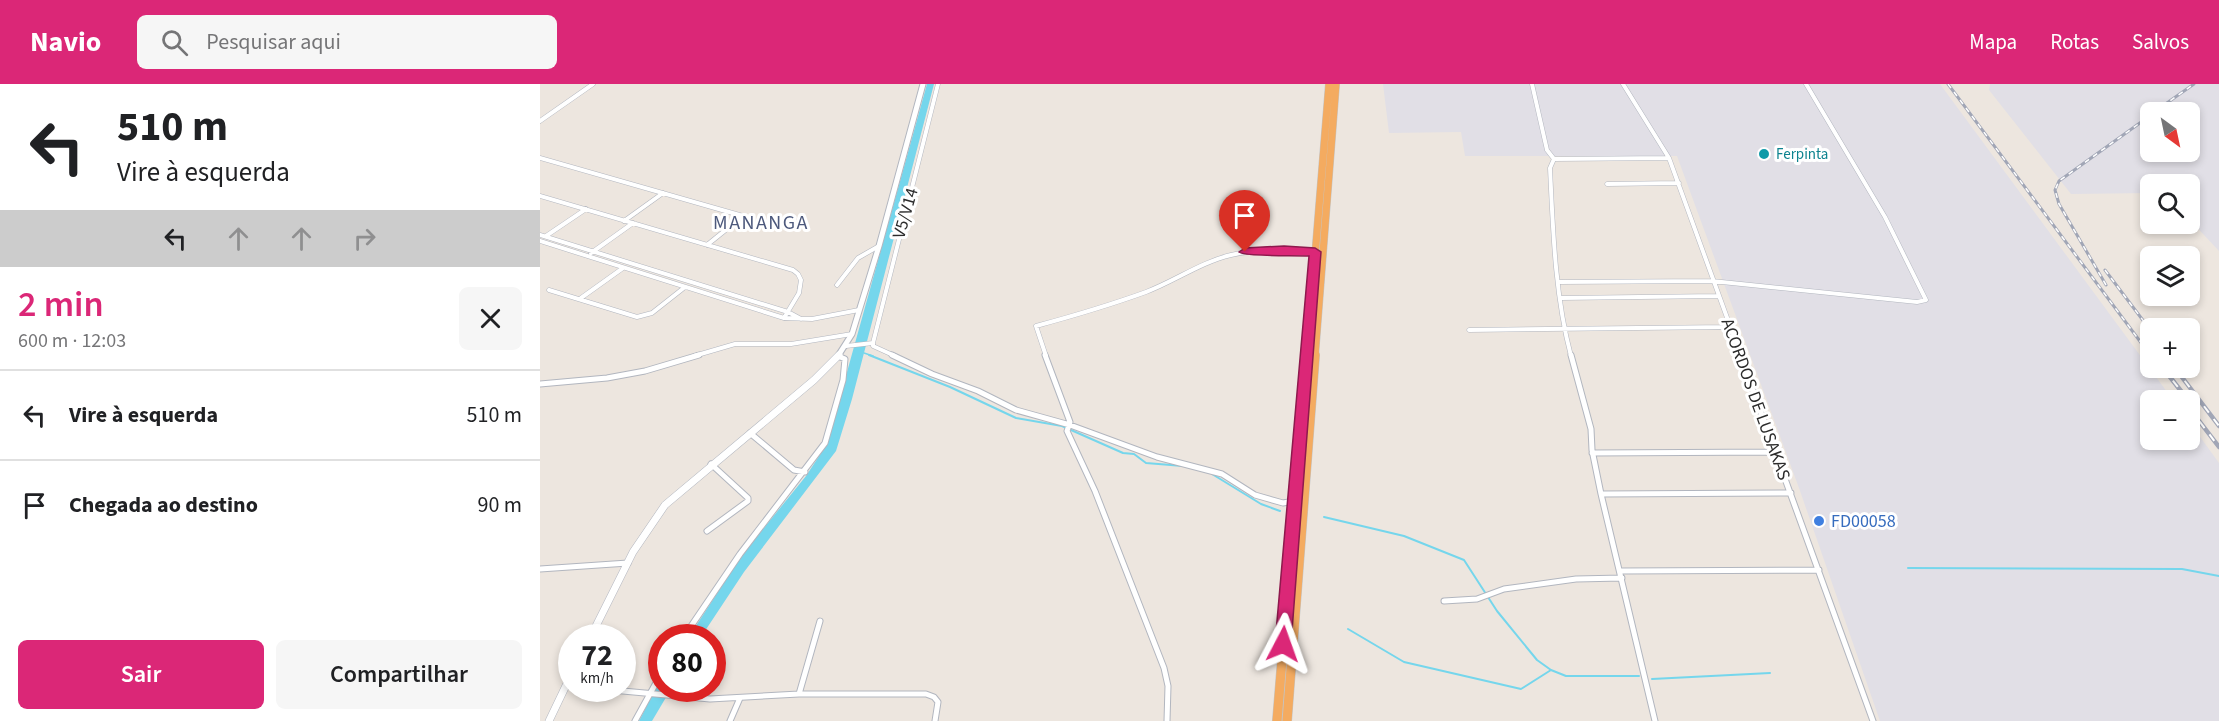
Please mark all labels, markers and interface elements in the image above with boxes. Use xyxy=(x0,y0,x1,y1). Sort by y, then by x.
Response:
search box xyxy=(137,15,557,69)
text: Navio xyxy=(30,22,101,62)
icon: search xyxy=(158,26,191,59)
text: Pesquisar aqui xyxy=(206,26,341,58)
text: Mapa xyxy=(1969,27,2017,57)
text: Rotas xyxy=(2050,27,2099,57)
text: Salvos xyxy=(2132,27,2189,57)
text: 510 m xyxy=(117,97,228,157)
north arrow xyxy=(2140,102,2200,162)
map controls xyxy=(2140,102,2200,450)
icon: left xyxy=(18,108,96,186)
place label: Ferpinta xyxy=(1776,144,1828,165)
marker: Ferpinta xyxy=(1757,147,1771,161)
text: Vire à esquerda xyxy=(117,153,290,192)
button: search xyxy=(2140,174,2200,234)
street label: V5/V14 xyxy=(886,185,925,241)
pin xyxy=(1219,190,1270,252)
icon: arrive xyxy=(1228,199,1261,232)
district label: MANANGA xyxy=(713,209,809,237)
icon: left xyxy=(159,222,192,255)
icon: ahead xyxy=(222,222,255,255)
icon: ahead xyxy=(285,222,318,255)
icon: right xyxy=(348,222,381,255)
button: layers xyxy=(2140,246,2200,306)
text: 2 min xyxy=(18,279,104,330)
button: close xyxy=(459,287,522,350)
street label: ACORDOS DE LUSAKAS xyxy=(1715,315,1796,484)
button: + xyxy=(2140,318,2200,378)
text: 600 m · 12:03 xyxy=(18,327,126,355)
button: − xyxy=(2140,390,2200,450)
icon: left xyxy=(18,399,51,432)
text: Vire à esquerda xyxy=(69,399,218,431)
text: 510 m xyxy=(467,399,522,431)
icon: arrive xyxy=(18,489,51,522)
text: Chegada ao destino xyxy=(69,489,258,521)
text: 90 m xyxy=(477,489,522,521)
place label: FD00058 xyxy=(1831,509,1896,534)
marker: FD00058 xyxy=(1812,514,1826,528)
position arrow xyxy=(1251,612,1315,676)
speed limit sign: 80 xyxy=(648,624,726,702)
text: 72 xyxy=(581,634,613,677)
button: Sair xyxy=(18,640,264,709)
button: Compartilhar xyxy=(276,640,522,709)
text: km/h xyxy=(580,668,614,689)

